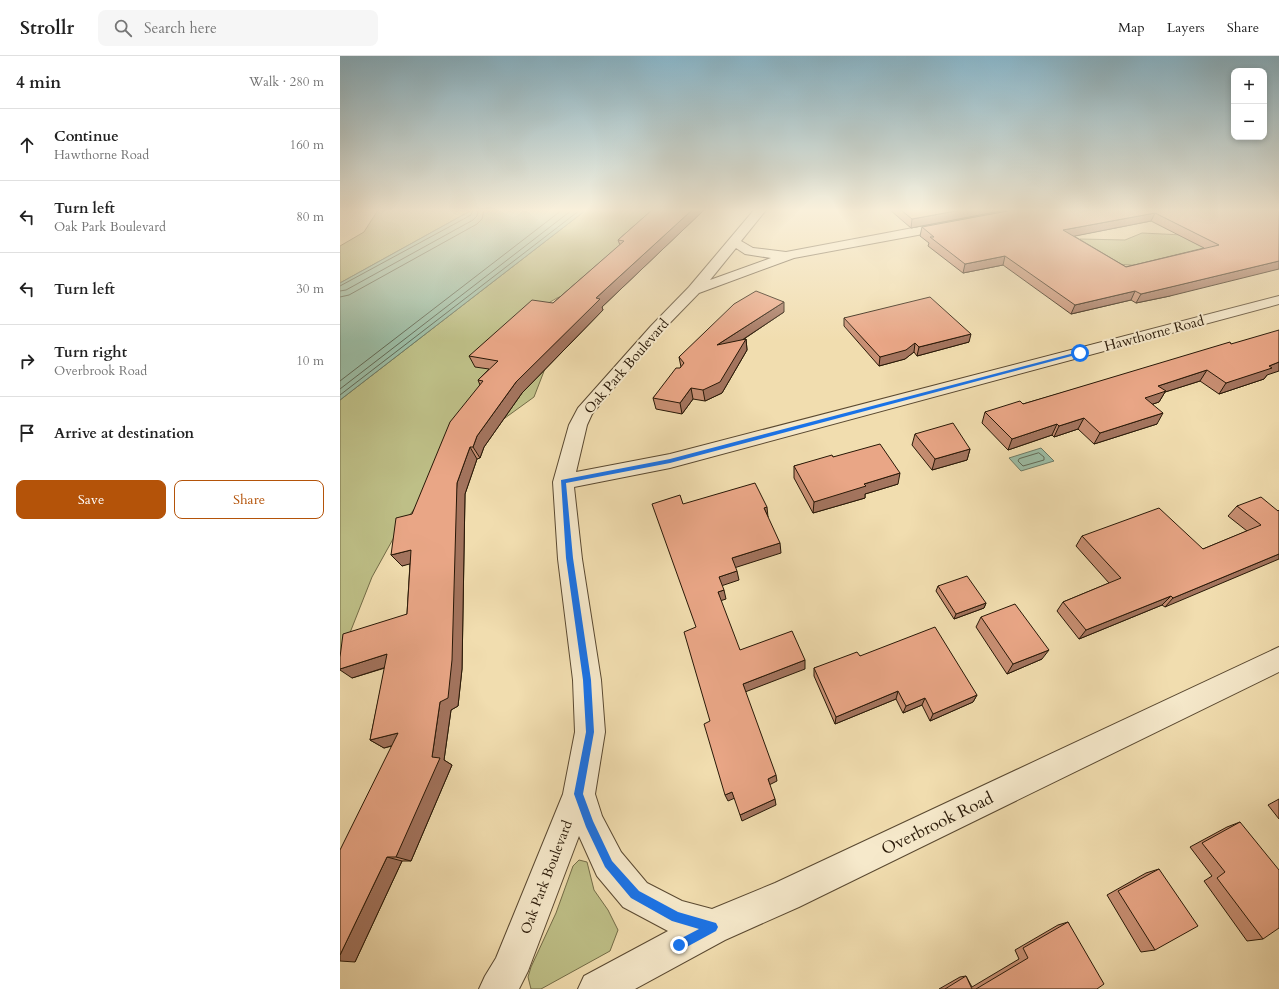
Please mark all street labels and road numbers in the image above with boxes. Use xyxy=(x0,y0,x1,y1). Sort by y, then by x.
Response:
street label: Hawthorne Road xyxy=(1102,311,1207,356)
street label: Oak Park Boulevard xyxy=(580,314,673,418)
street label: Overbrook Road xyxy=(877,786,997,861)
street label: Oak Park Boulevard xyxy=(516,817,577,937)

